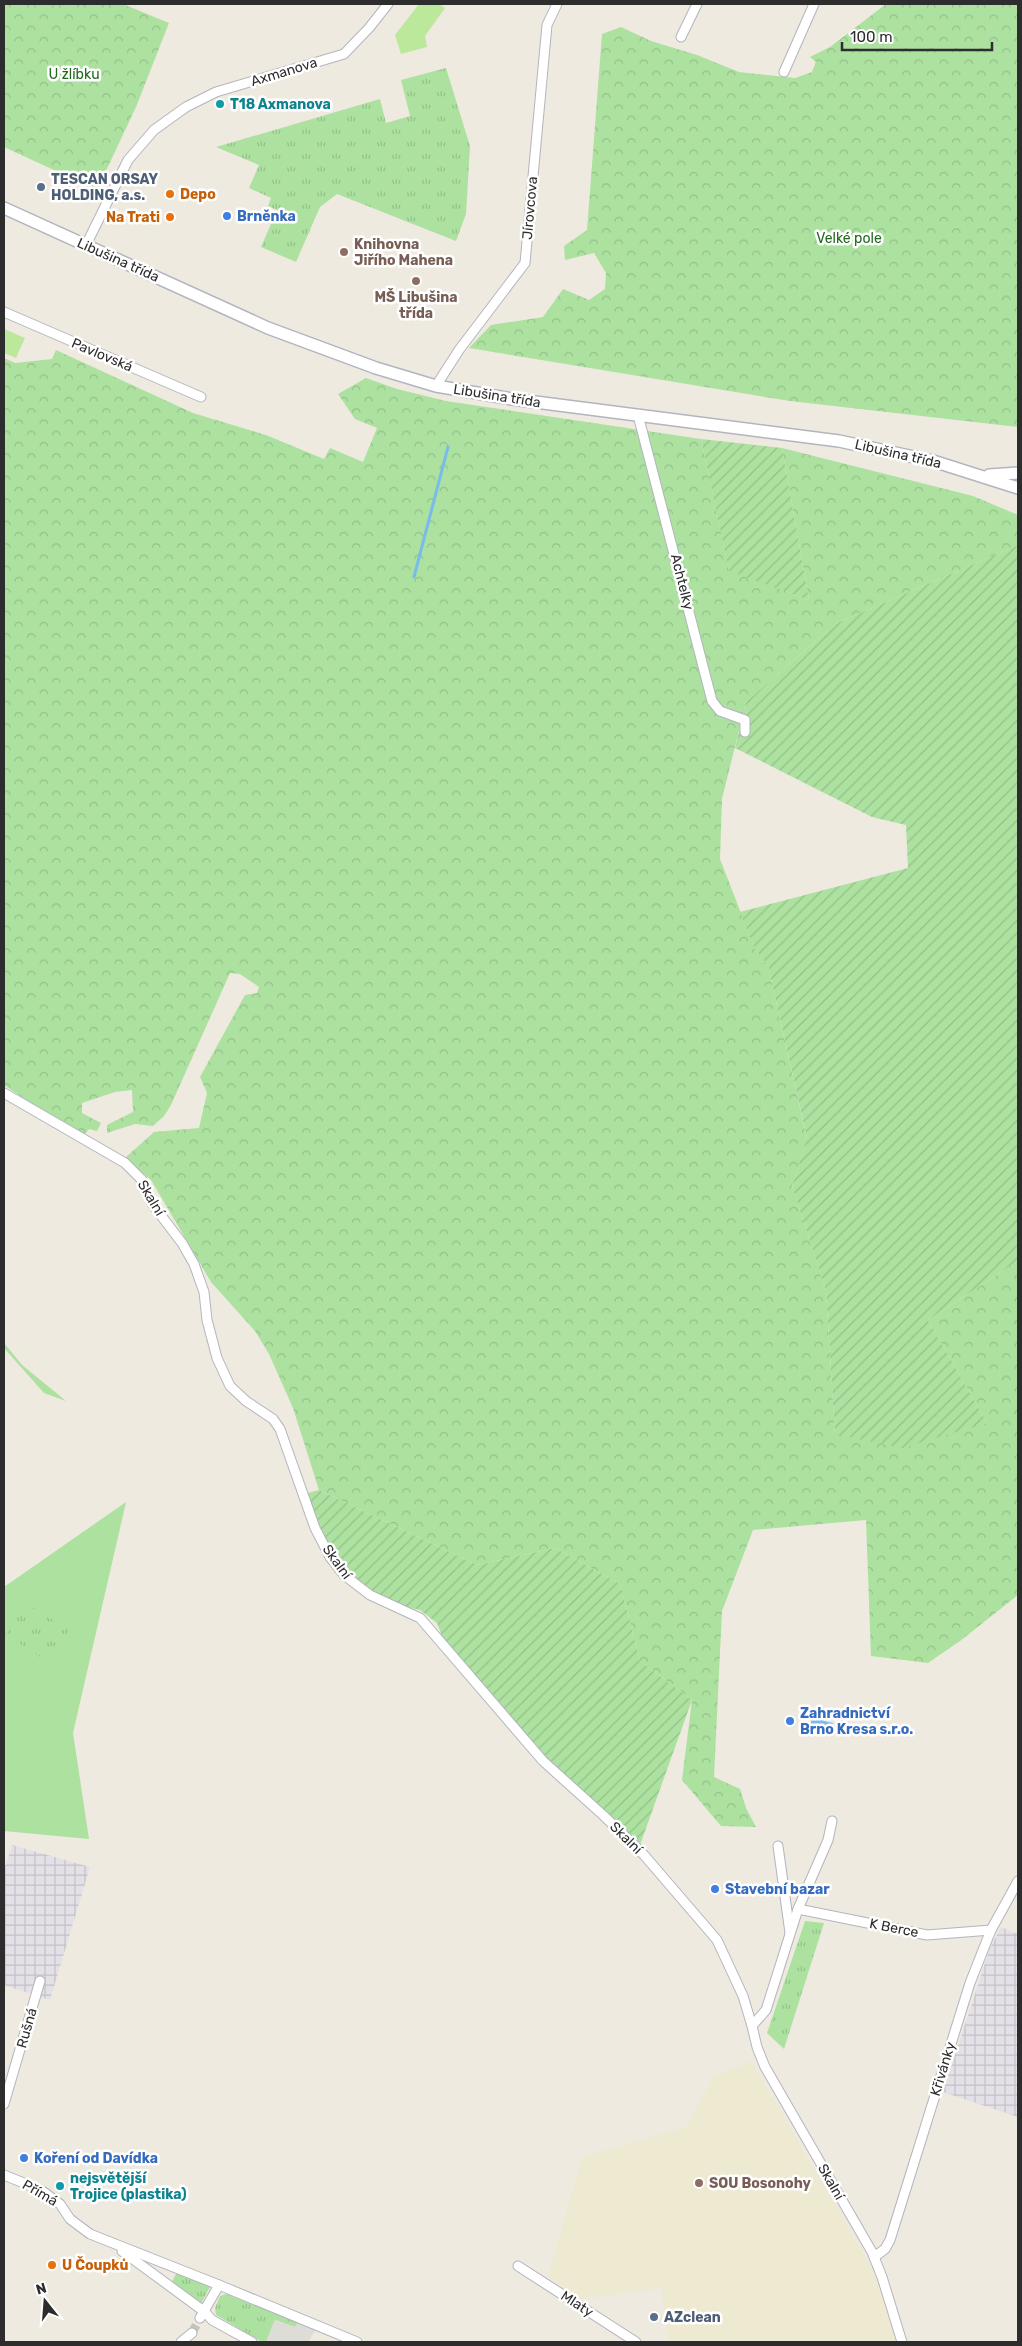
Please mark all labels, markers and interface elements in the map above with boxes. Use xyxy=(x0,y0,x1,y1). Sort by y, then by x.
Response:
scale bar xyxy=(842,20,992,52)
text: 100 m xyxy=(850,28,892,46)
street label: Axmanova xyxy=(249,54,319,90)
park label: U žlíbku xyxy=(48,66,100,83)
place label: T18 Axmanova xyxy=(230,96,331,113)
marker: T18 Axmanova xyxy=(214,98,226,110)
place label: TESCAN ORSAY HOLDING, a.s. xyxy=(51,171,158,204)
street label: Jírovcova xyxy=(519,176,541,240)
marker: TESCAN ORSAY HOLDING, a.s. xyxy=(35,181,47,193)
place label: Depo xyxy=(180,186,216,203)
marker: Depo xyxy=(164,188,176,200)
place label: Brněnka xyxy=(237,208,296,225)
place label: Na Trati xyxy=(106,209,160,226)
marker: Brněnka xyxy=(221,210,233,222)
marker: Na Trati xyxy=(164,211,176,223)
park label: Velké pole xyxy=(816,230,882,247)
street label: Libušina třída xyxy=(74,234,162,286)
place label: Knihovna Jiřího Mahena xyxy=(354,236,453,269)
marker: Knihovna Jiřího Mahena xyxy=(338,246,350,258)
marker: MŠ Libušina třída xyxy=(410,275,422,287)
place label: MŠ Libušina třída xyxy=(374,288,458,322)
street label: Pavlovská xyxy=(69,335,135,375)
street label: Libušina třída xyxy=(452,381,542,411)
street label: Libušina třída xyxy=(853,436,943,472)
street label: Achtelky xyxy=(667,552,697,612)
street label: Skalní xyxy=(134,1177,169,1220)
street label: Skalní xyxy=(319,1541,356,1583)
place label: Zahradnictví Brno Kresa s.r.o. xyxy=(800,1705,913,1738)
marker: Zahradnictví Brno Kresa s.r.o. xyxy=(784,1715,796,1727)
street label: Skalní xyxy=(606,1818,646,1858)
place label: Stavební bazar xyxy=(725,1881,830,1898)
marker: Stavební bazar xyxy=(709,1883,721,1895)
street label: K Berce xyxy=(868,1915,920,1941)
street label: Rušná xyxy=(13,2006,41,2050)
street label: Křivánky xyxy=(927,2040,959,2098)
place label: Koření od Davídka xyxy=(34,2150,158,2167)
marker: Koření od Davídka xyxy=(18,2152,30,2164)
street label: Skalní xyxy=(814,2161,848,2204)
place label: nejsvětější Trojice (plastika) xyxy=(70,2170,187,2203)
place label: SOU Bosonohy xyxy=(709,2175,811,2192)
street label: Přímá xyxy=(19,2176,61,2210)
marker: SOU Bosonohy xyxy=(693,2177,705,2189)
marker: nejsvětější Trojice (plastika) xyxy=(54,2180,66,2192)
place label: U Čoupků xyxy=(62,2256,128,2274)
marker: U Čoupků xyxy=(46,2259,58,2271)
north arrow xyxy=(20,2276,70,2326)
text: N xyxy=(34,2279,49,2299)
street label: Mlaty xyxy=(558,2287,597,2321)
place label: AZclean xyxy=(664,2309,721,2326)
marker: AZclean xyxy=(648,2311,660,2323)

